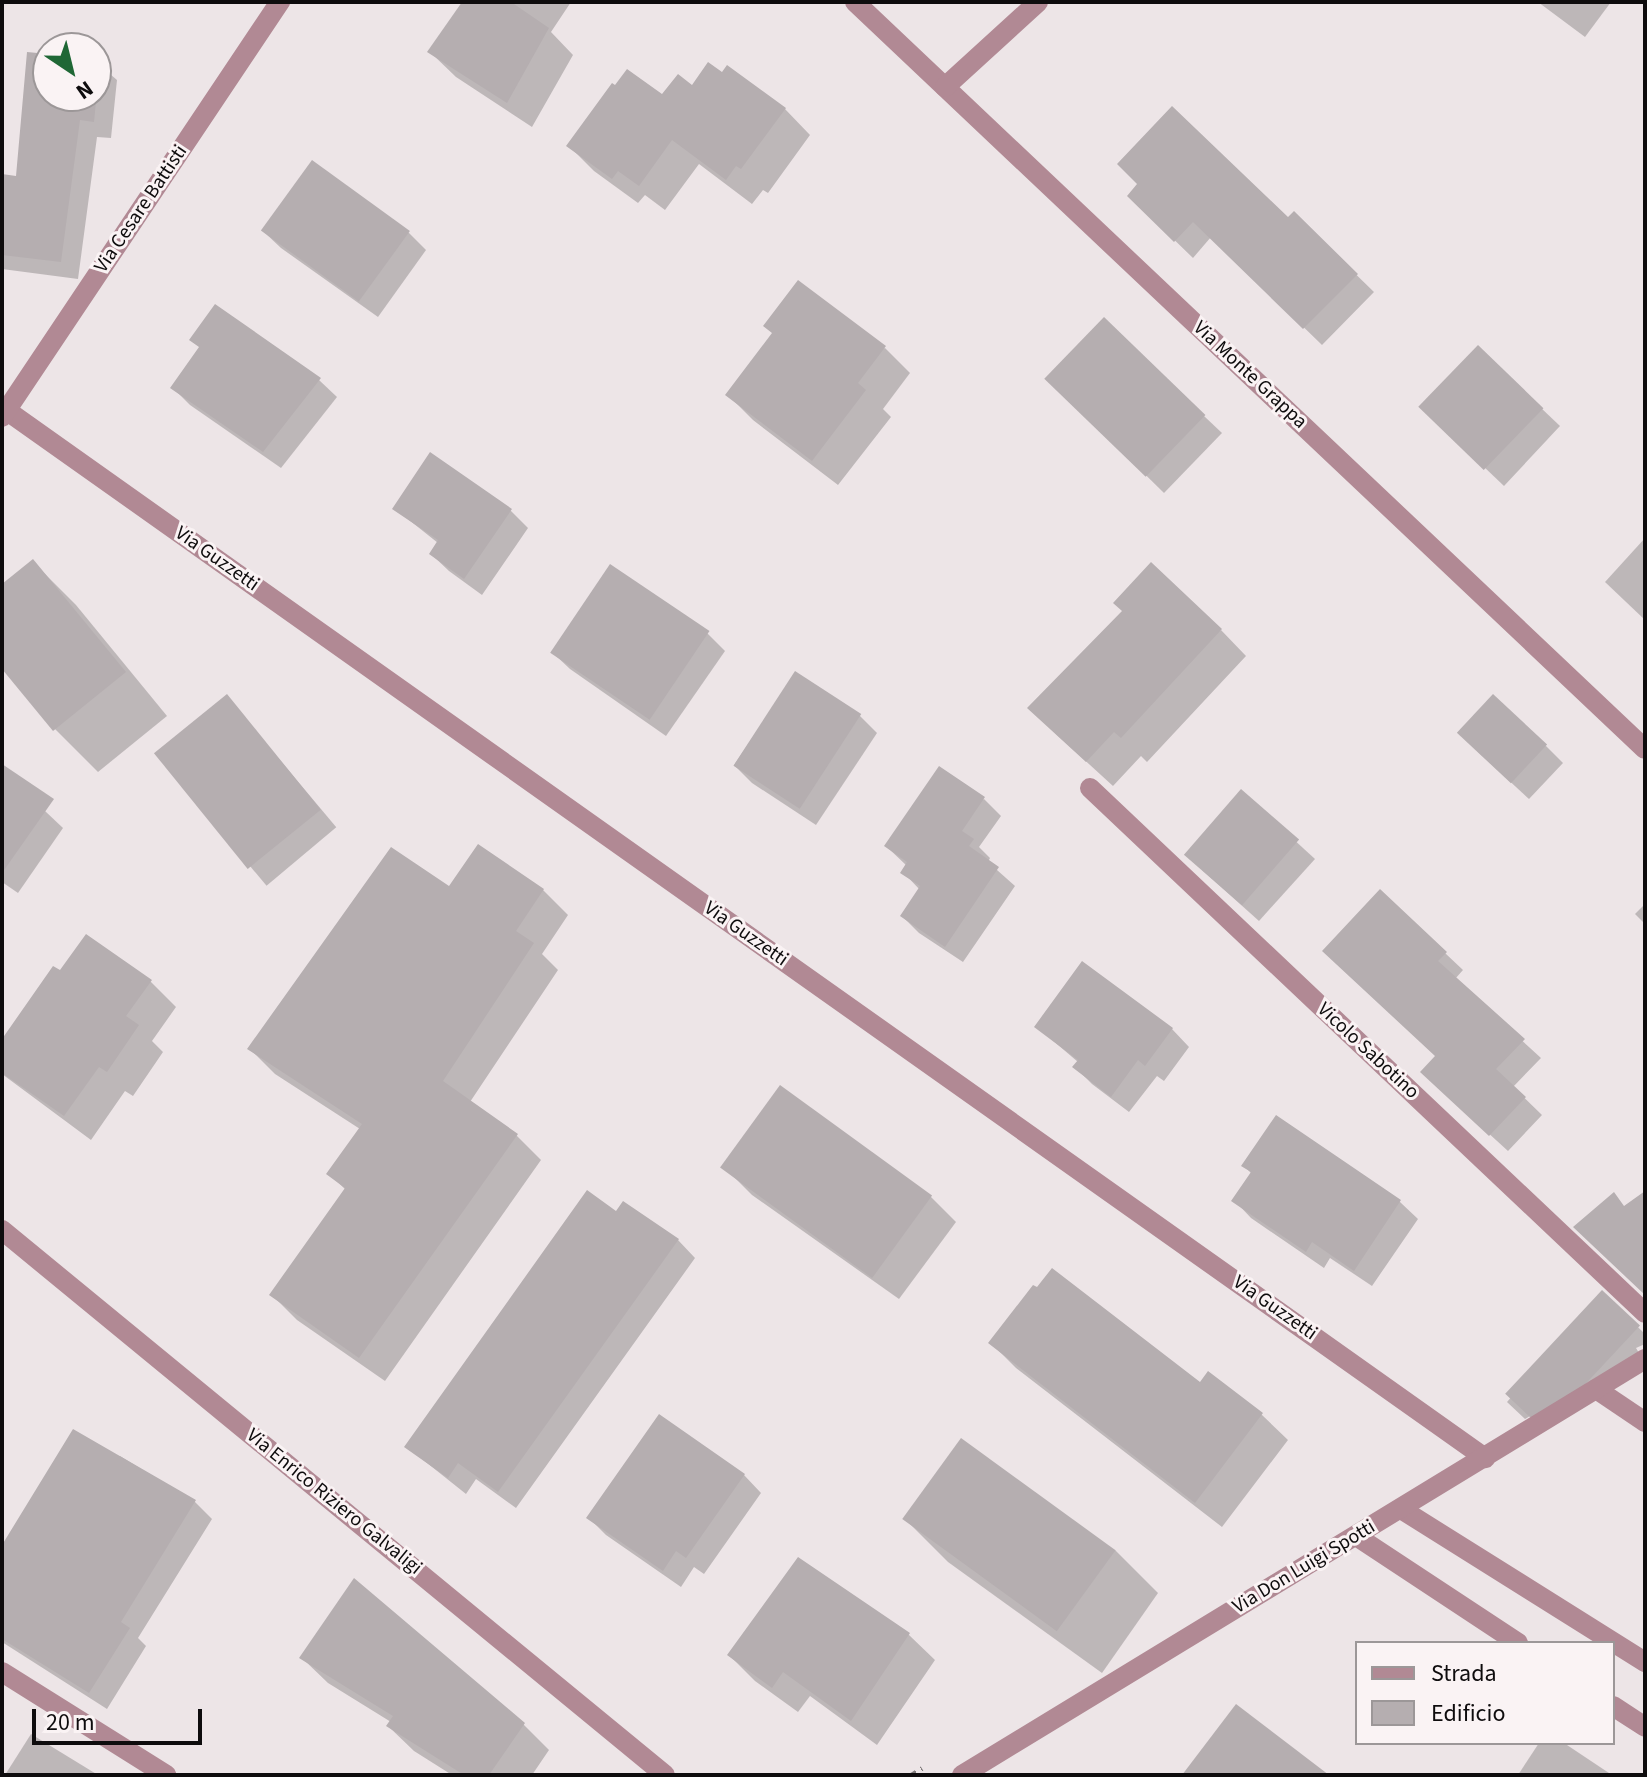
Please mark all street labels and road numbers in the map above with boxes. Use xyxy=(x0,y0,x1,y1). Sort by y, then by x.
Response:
street label: Via Cesare Battisti xyxy=(89,141,193,277)
street label: Via Monte Grappa xyxy=(1188,316,1312,434)
street label: Via Guzzetti xyxy=(170,521,264,597)
street label: Via Guzzetti xyxy=(699,896,793,972)
street label: Vicolo Sabotino xyxy=(1312,998,1424,1104)
street label: Via Guzzetti xyxy=(1228,1270,1322,1346)
street label: Via Enrico Riziero Galvaligi xyxy=(241,1424,427,1580)
street label: Via Don Luigi Spotti xyxy=(1228,1515,1380,1619)

